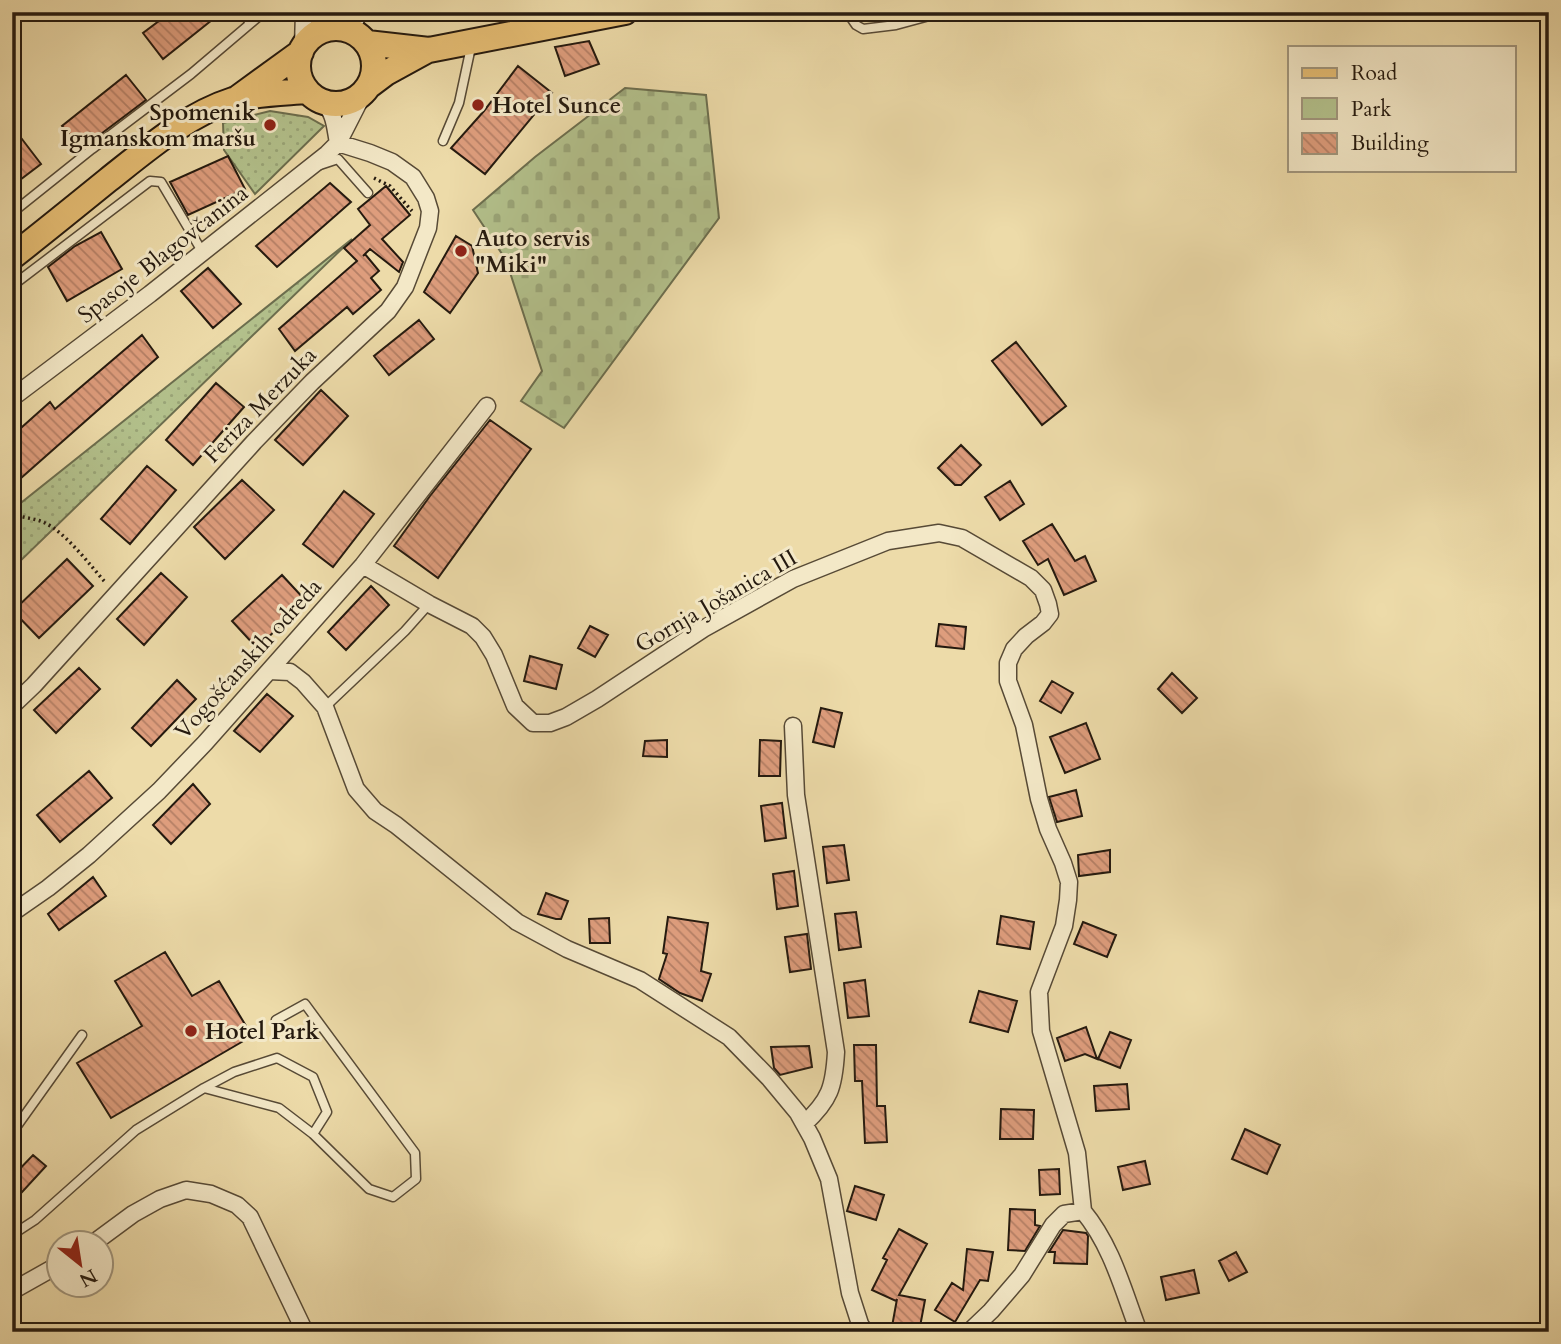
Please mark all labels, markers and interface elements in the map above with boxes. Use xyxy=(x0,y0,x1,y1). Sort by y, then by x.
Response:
legend xyxy=(1288,46,1516,172)
text: Road xyxy=(1351,59,1397,88)
place label: Hotel Sunce xyxy=(492,90,621,121)
text: Park xyxy=(1351,95,1392,124)
place label: Spomenik Igmanskom maršu xyxy=(60,97,257,154)
marker: Hotel Sunce xyxy=(470,97,486,113)
marker: Spomenik Igmanskom maršu xyxy=(262,117,278,133)
text: Building xyxy=(1351,129,1429,158)
street label: Spasoje Blagovčanina xyxy=(71,178,255,330)
place label: Auto servis "Miki" xyxy=(475,223,590,280)
marker: Auto servis "Miki" xyxy=(453,243,469,259)
street label: Feriza Merzuka xyxy=(197,340,323,470)
street label: Gornja Jošanica III xyxy=(629,542,803,660)
street label: Vogošćanskih odreda xyxy=(167,572,329,746)
place label: Hotel Park xyxy=(205,1016,320,1047)
marker: Hotel Park xyxy=(183,1023,199,1039)
north arrow xyxy=(46,1228,116,1298)
text: N xyxy=(74,1262,102,1293)

